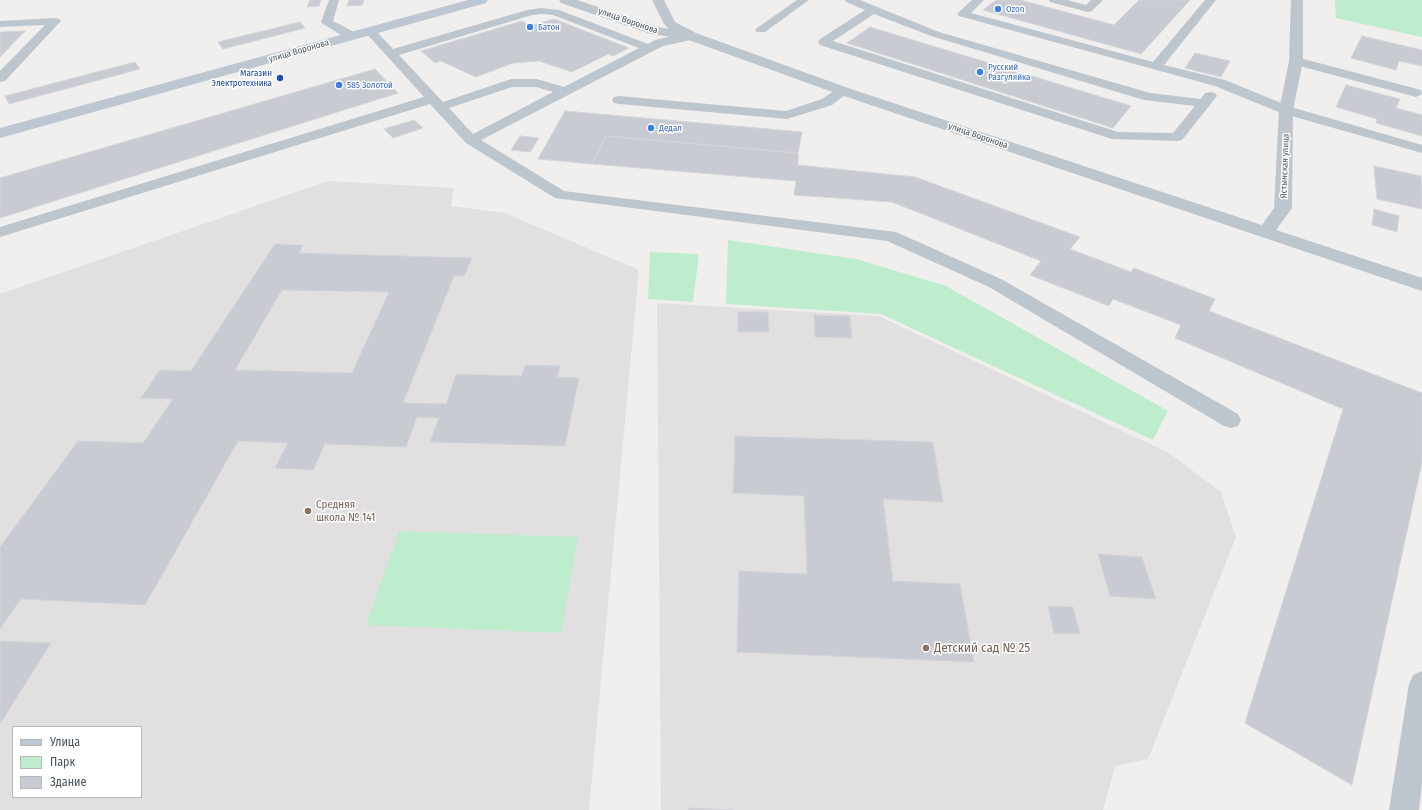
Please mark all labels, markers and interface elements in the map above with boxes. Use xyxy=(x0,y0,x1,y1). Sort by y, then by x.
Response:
marker: Ozon xyxy=(993,4,1003,14)
place label: Ozon xyxy=(1006,4,1025,14)
street label: улица Воронова xyxy=(597,6,659,36)
marker: Батон xyxy=(525,22,535,32)
place label: Батон xyxy=(538,22,560,32)
street label: улица Воронова xyxy=(268,37,330,65)
place label: Русский Разгуляйка xyxy=(988,62,1030,83)
marker: Русский Разгуляйка xyxy=(975,67,985,77)
place label: Магазин Электротехника xyxy=(212,68,272,89)
marker: Магазин Электротехника xyxy=(275,73,285,83)
marker: 585 Золотой xyxy=(334,80,344,90)
place label: 585 Золотой xyxy=(347,80,393,90)
street label: улица Воронова xyxy=(947,121,1009,151)
marker: Дедал xyxy=(646,123,656,133)
place label: Дедал xyxy=(659,123,682,133)
street label: Ястынская улица xyxy=(1278,133,1292,199)
place label: Средняя школа № 141 xyxy=(316,498,375,524)
marker: Средняя школа № 141 xyxy=(303,506,313,516)
place label: Детский сад № 25 xyxy=(934,640,1030,656)
marker: Детский сад № 25 xyxy=(921,643,931,653)
legend xyxy=(12,726,142,798)
text: Улица xyxy=(50,735,80,749)
text: Парк xyxy=(50,755,75,769)
text: Здание xyxy=(50,775,86,789)

